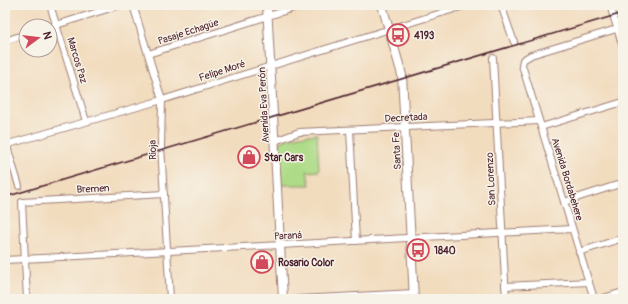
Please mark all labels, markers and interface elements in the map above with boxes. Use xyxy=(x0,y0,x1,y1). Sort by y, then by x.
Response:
street label: Pasaje Echagüe xyxy=(156,16,220,47)
north arrow xyxy=(18,18,58,58)
bus stop icon: 4193 xyxy=(385,22,411,48)
text: N xyxy=(40,30,55,41)
place label: 4193 xyxy=(413,30,435,42)
street label: Marcos Paz xyxy=(64,36,90,85)
street label: Felipe Moré xyxy=(198,58,247,84)
street label: Avenida Eva Perón xyxy=(256,66,272,143)
street label: Decretada xyxy=(384,111,428,125)
street label: Santa Fe xyxy=(390,132,404,170)
street label: Avenida Bordabehere xyxy=(549,136,585,222)
street label: Rioja xyxy=(147,139,159,160)
shop icon: Star Cars xyxy=(236,144,262,170)
street label: San Lorenzo xyxy=(484,151,498,206)
place label: Star Cars xyxy=(264,152,304,164)
street label: Bremen xyxy=(76,182,110,196)
street label: Paraná xyxy=(274,229,303,243)
bus stop icon: 1840 xyxy=(405,237,431,263)
place label: 1840 xyxy=(434,245,456,257)
shop icon: Rosario Color xyxy=(249,249,275,275)
place label: Rosario Color xyxy=(278,257,334,269)

